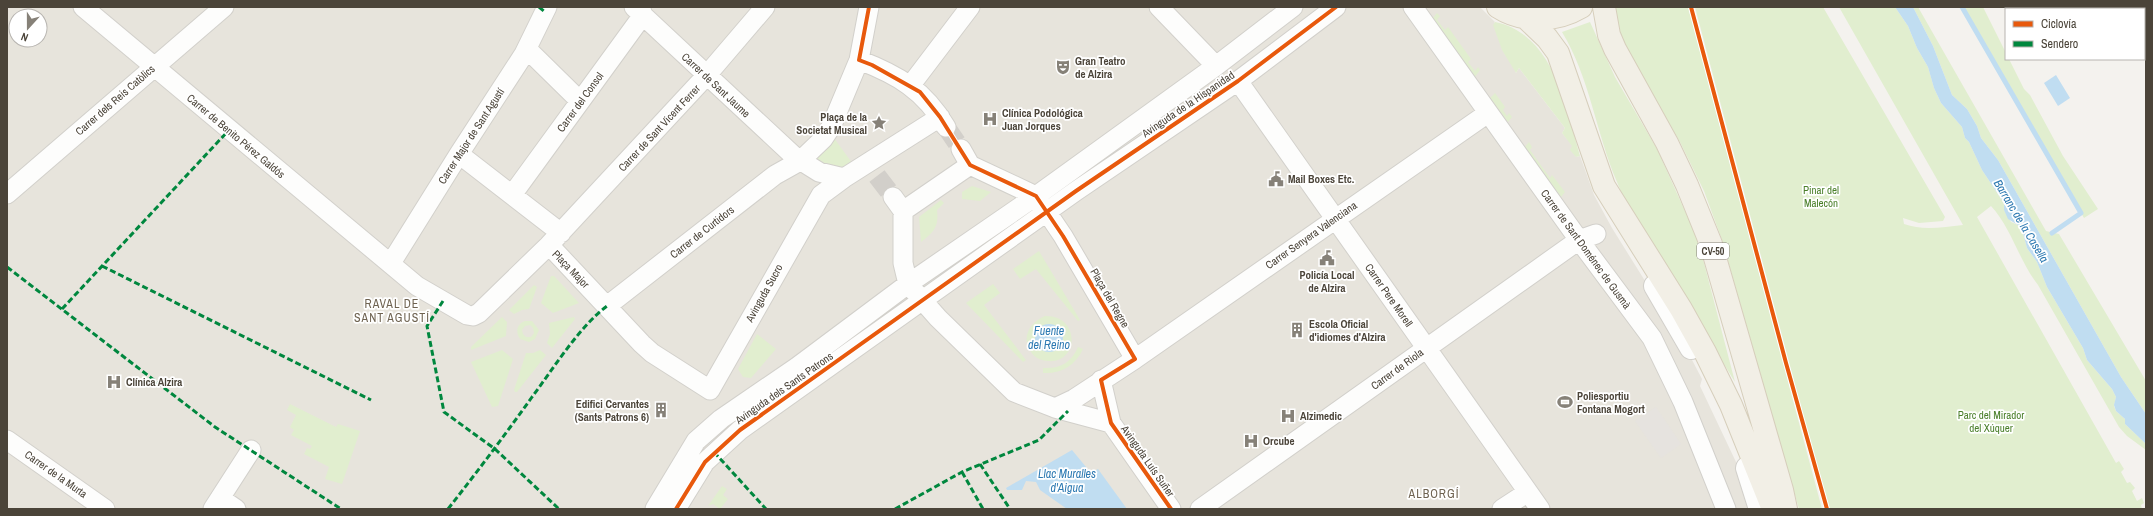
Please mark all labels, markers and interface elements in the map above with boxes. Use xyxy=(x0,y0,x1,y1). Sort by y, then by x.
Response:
north arrow xyxy=(8,8,48,48)
legend xyxy=(2005,8,2145,60)
text: Ciclovía xyxy=(2041,16,2077,32)
text: N xyxy=(19,30,30,45)
text: Sendero xyxy=(2041,36,2078,52)
street label: Carrer de Sant Jaume xyxy=(679,50,753,120)
place label: Gran Teatro de Alzira xyxy=(1075,54,1126,81)
theatre icon: Gran Teatro de Alzira xyxy=(1054,58,1072,76)
street label: Carrer dels Reis Catòlics xyxy=(72,61,158,138)
street label: Avinguda de la Hispanidad xyxy=(1138,68,1237,141)
street label: Carrer del Consol xyxy=(554,69,606,135)
street label: Carrer de Sant Vicent Ferrer xyxy=(615,82,703,174)
street label: Carrer Major de Sant Agustí xyxy=(435,85,508,187)
street label: Carrer de Benito Pérez Galdós xyxy=(184,91,288,181)
place label: Clínica Podológica Juan Jorques xyxy=(1002,106,1083,133)
place label: Plaça de la Societat Musical xyxy=(796,110,867,137)
hospital icon: Clínica Podológica Juan Jorques xyxy=(981,110,999,128)
place icon: Plaça de la Societat Musical xyxy=(870,114,888,132)
public building icon: Mail Boxes Etc. xyxy=(1267,170,1285,188)
place label: Mail Boxes Etc. xyxy=(1288,172,1355,186)
water label: Barranc de la Casella xyxy=(1990,177,2052,266)
park label: Pinar del Malecón xyxy=(1803,183,1839,210)
street label: Carrer de Sant Doménec de Gusmà xyxy=(1538,186,1634,312)
street label: Carrer Senyera Valenciana xyxy=(1262,198,1360,272)
street label: Carrer de Curtidors xyxy=(667,202,737,261)
road number: CV-50 xyxy=(1697,243,1729,259)
street label: Plaça Major xyxy=(549,247,593,291)
public building icon: Policía Local de Alzira xyxy=(1318,249,1336,267)
street label: Carrer Pere Morell xyxy=(1362,261,1416,329)
street label: Avinguda Sucro xyxy=(742,262,786,325)
street label: Plaça del Regne xyxy=(1087,266,1133,330)
place label: Policía Local de Alzira xyxy=(1299,268,1355,295)
district label: RAVAL DE SANT AGUSTÍ xyxy=(354,296,430,326)
place label: Escola Oficial d'idiomes d'Alzira xyxy=(1309,317,1385,344)
building icon: Escola Oficial d'idiomes d'Alzira xyxy=(1288,321,1306,339)
water label: Fuente del Reino xyxy=(1028,323,1071,353)
street label: Carrer de Riola xyxy=(1368,345,1426,393)
street label: Avinguda dels Sants Patrons xyxy=(732,349,836,428)
hospital icon: Clínica Alzira xyxy=(105,373,123,391)
place label: Clínica Alzira xyxy=(126,375,182,389)
place label: Poliesportiu Fontana Mogort xyxy=(1577,389,1645,416)
sports icon: Poliesportiu Fontana Mogort xyxy=(1556,393,1574,411)
place label: Edifici Cervantes (Sants Patrons 6) xyxy=(575,397,649,424)
building icon: Edifici Cervantes (Sants Patrons 6) xyxy=(652,401,670,419)
hospital icon: Alzimedic xyxy=(1279,407,1297,425)
park label: Parc del Mirador del Xúquer xyxy=(1958,408,2024,435)
place label: Alzimedic xyxy=(1300,409,1342,423)
street label: Avinguda Luís Suñer xyxy=(1118,422,1178,499)
hospital icon: Orcube xyxy=(1242,432,1260,450)
place label: Orcube xyxy=(1263,434,1295,448)
street label: Carrer de la Murta xyxy=(22,447,90,501)
water label: Llac Muralles d'Aigua xyxy=(1038,466,1096,496)
district label: ALBORGÍ xyxy=(1408,486,1459,502)

